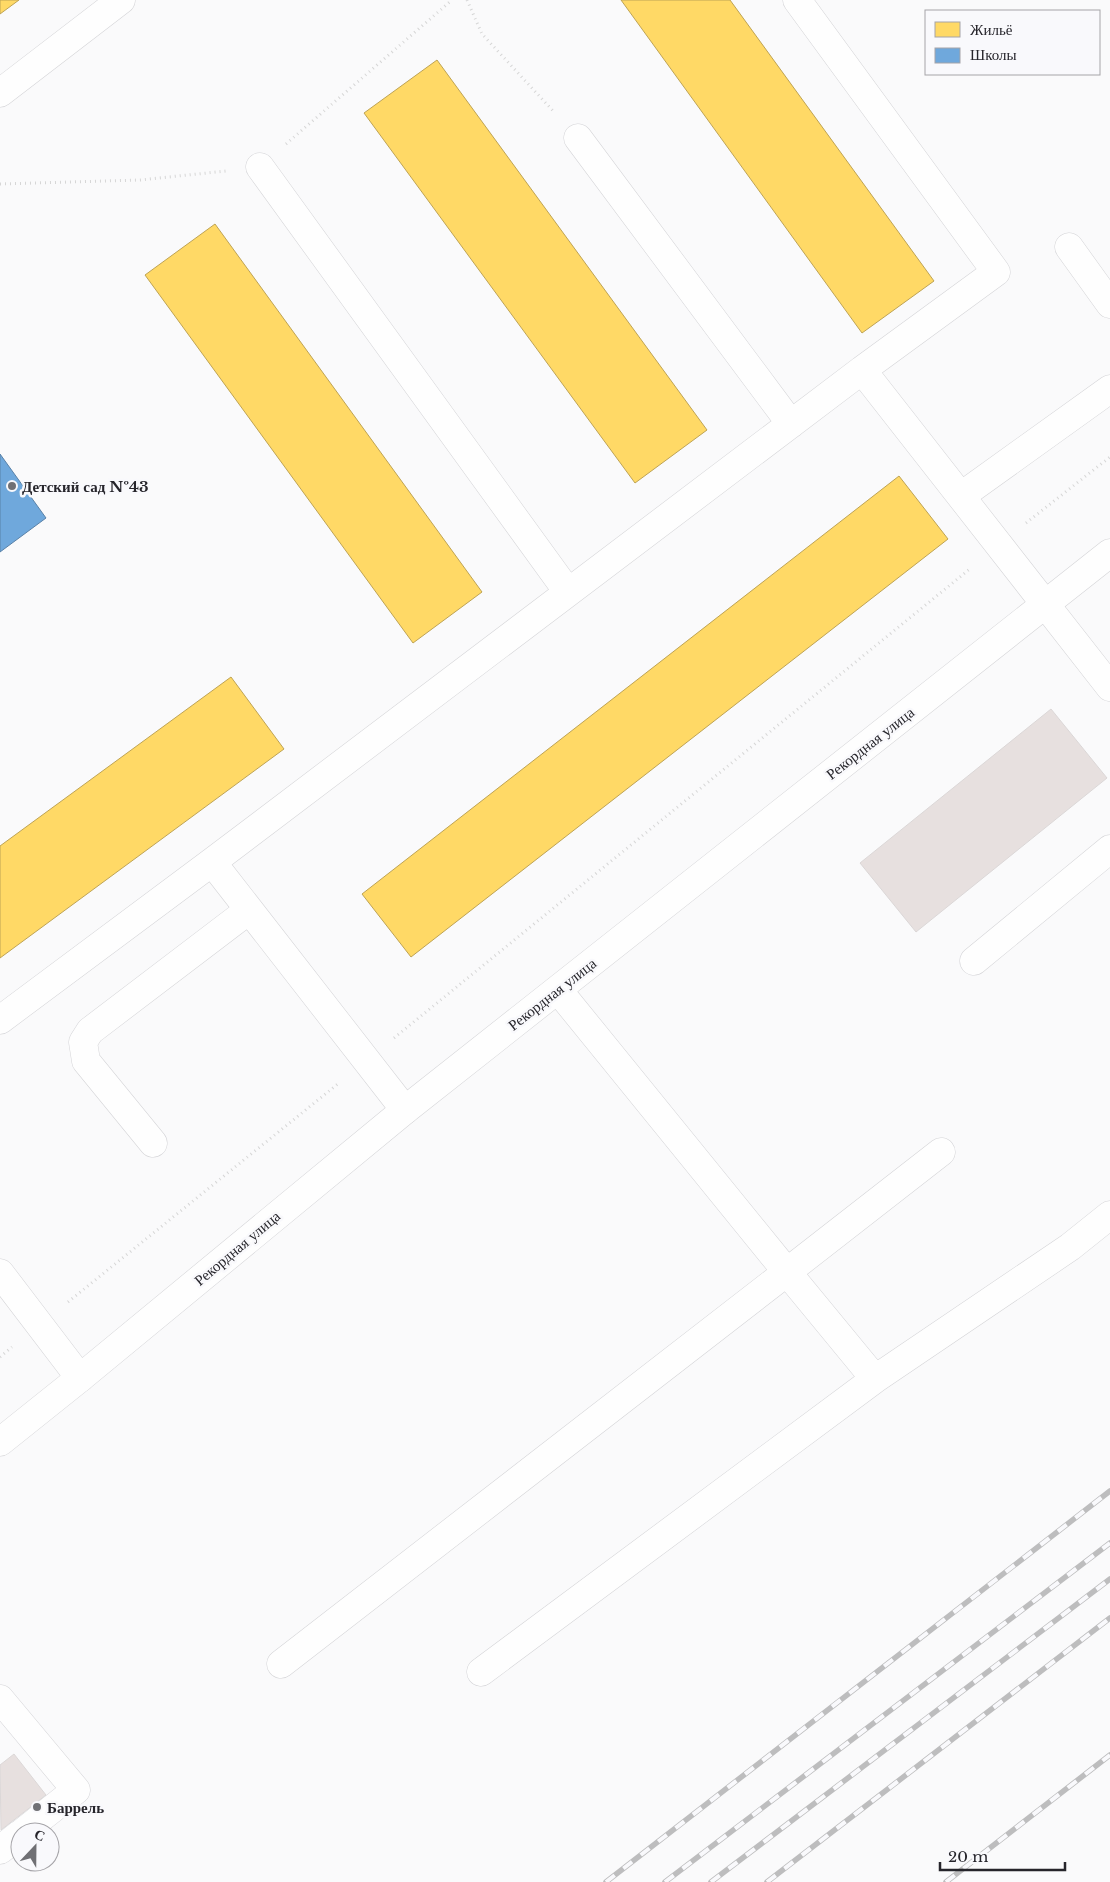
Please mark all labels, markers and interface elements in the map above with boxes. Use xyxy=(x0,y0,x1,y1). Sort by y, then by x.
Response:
legend xyxy=(925,10,1100,75)
text: Жильё xyxy=(970,20,1013,39)
text: Школы xyxy=(970,45,1017,64)
place label: Детский сад №43 xyxy=(22,477,149,496)
marker: Детский сад №43 xyxy=(6,480,18,492)
street label: Рекордная улица xyxy=(822,702,918,783)
street label: Рекордная улица xyxy=(504,953,600,1034)
street label: Рекордная улица xyxy=(190,1206,284,1290)
place label: Баррель xyxy=(47,1798,104,1817)
marker: Баррель xyxy=(31,1801,43,1813)
north arrow xyxy=(10,1822,60,1872)
text: С xyxy=(32,1825,48,1845)
scale bar xyxy=(940,1840,1065,1872)
text: 20 m xyxy=(948,1847,988,1866)

